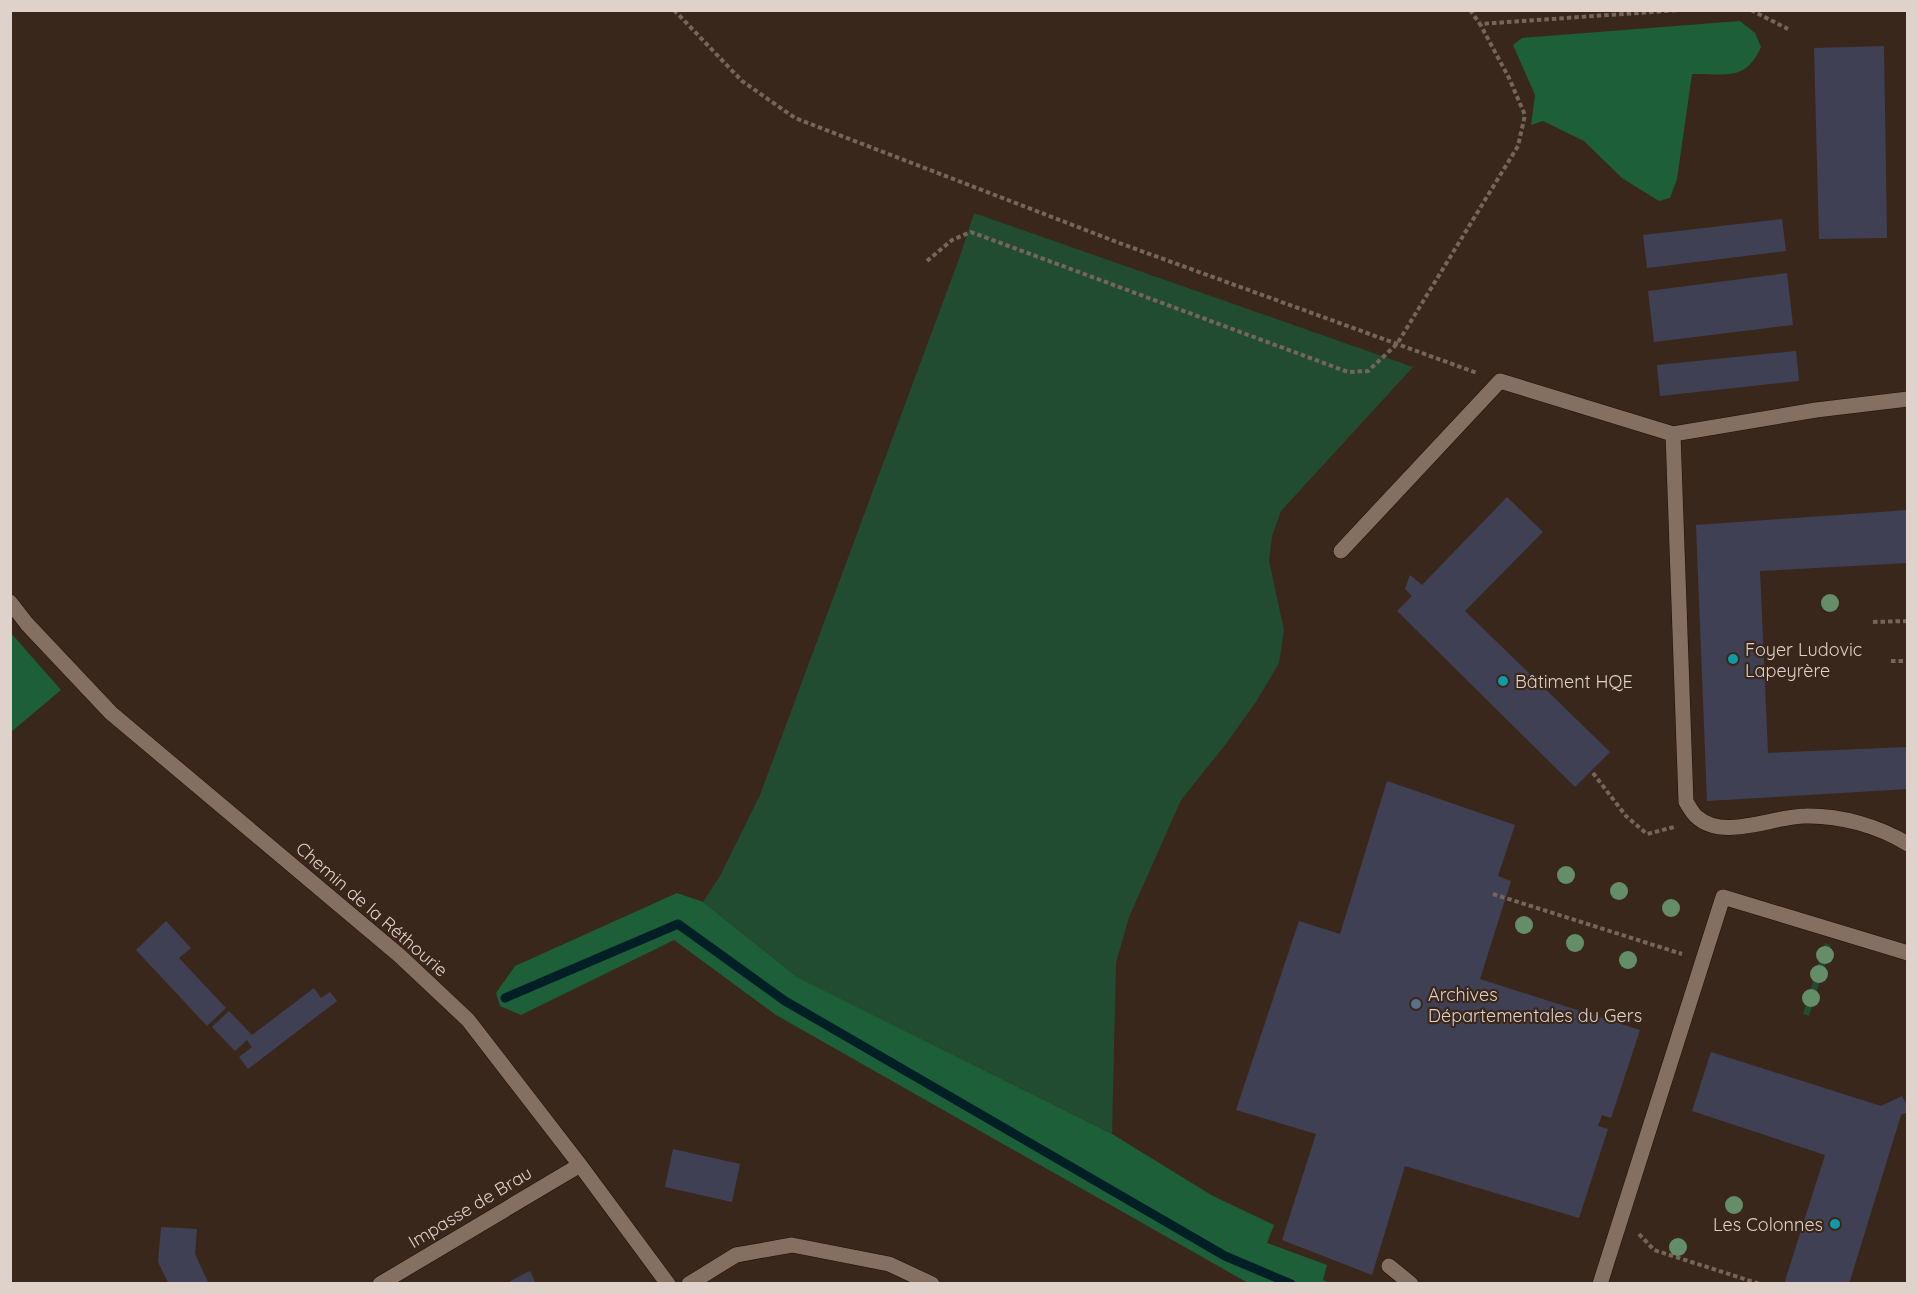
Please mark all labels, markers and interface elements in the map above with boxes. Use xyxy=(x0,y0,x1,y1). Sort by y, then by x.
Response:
place label: Foyer Ludovic Lapeyrère xyxy=(1745,638,1862,682)
marker: Foyer Ludovic Lapeyrère xyxy=(1726,652,1740,666)
place label: Bâtiment HQE xyxy=(1515,670,1633,693)
marker: Bâtiment HQE xyxy=(1496,674,1510,688)
street label: Chemin de la Réthourie xyxy=(291,837,453,981)
place label: Archives Départementales du Gers xyxy=(1428,983,1642,1027)
marker: Archives Départementales du Gers xyxy=(1409,997,1423,1011)
street label: Impasse de Brau xyxy=(404,1161,536,1253)
place label: Les Colonnes xyxy=(1713,1213,1823,1236)
marker: Les Colonnes xyxy=(1828,1217,1842,1231)

